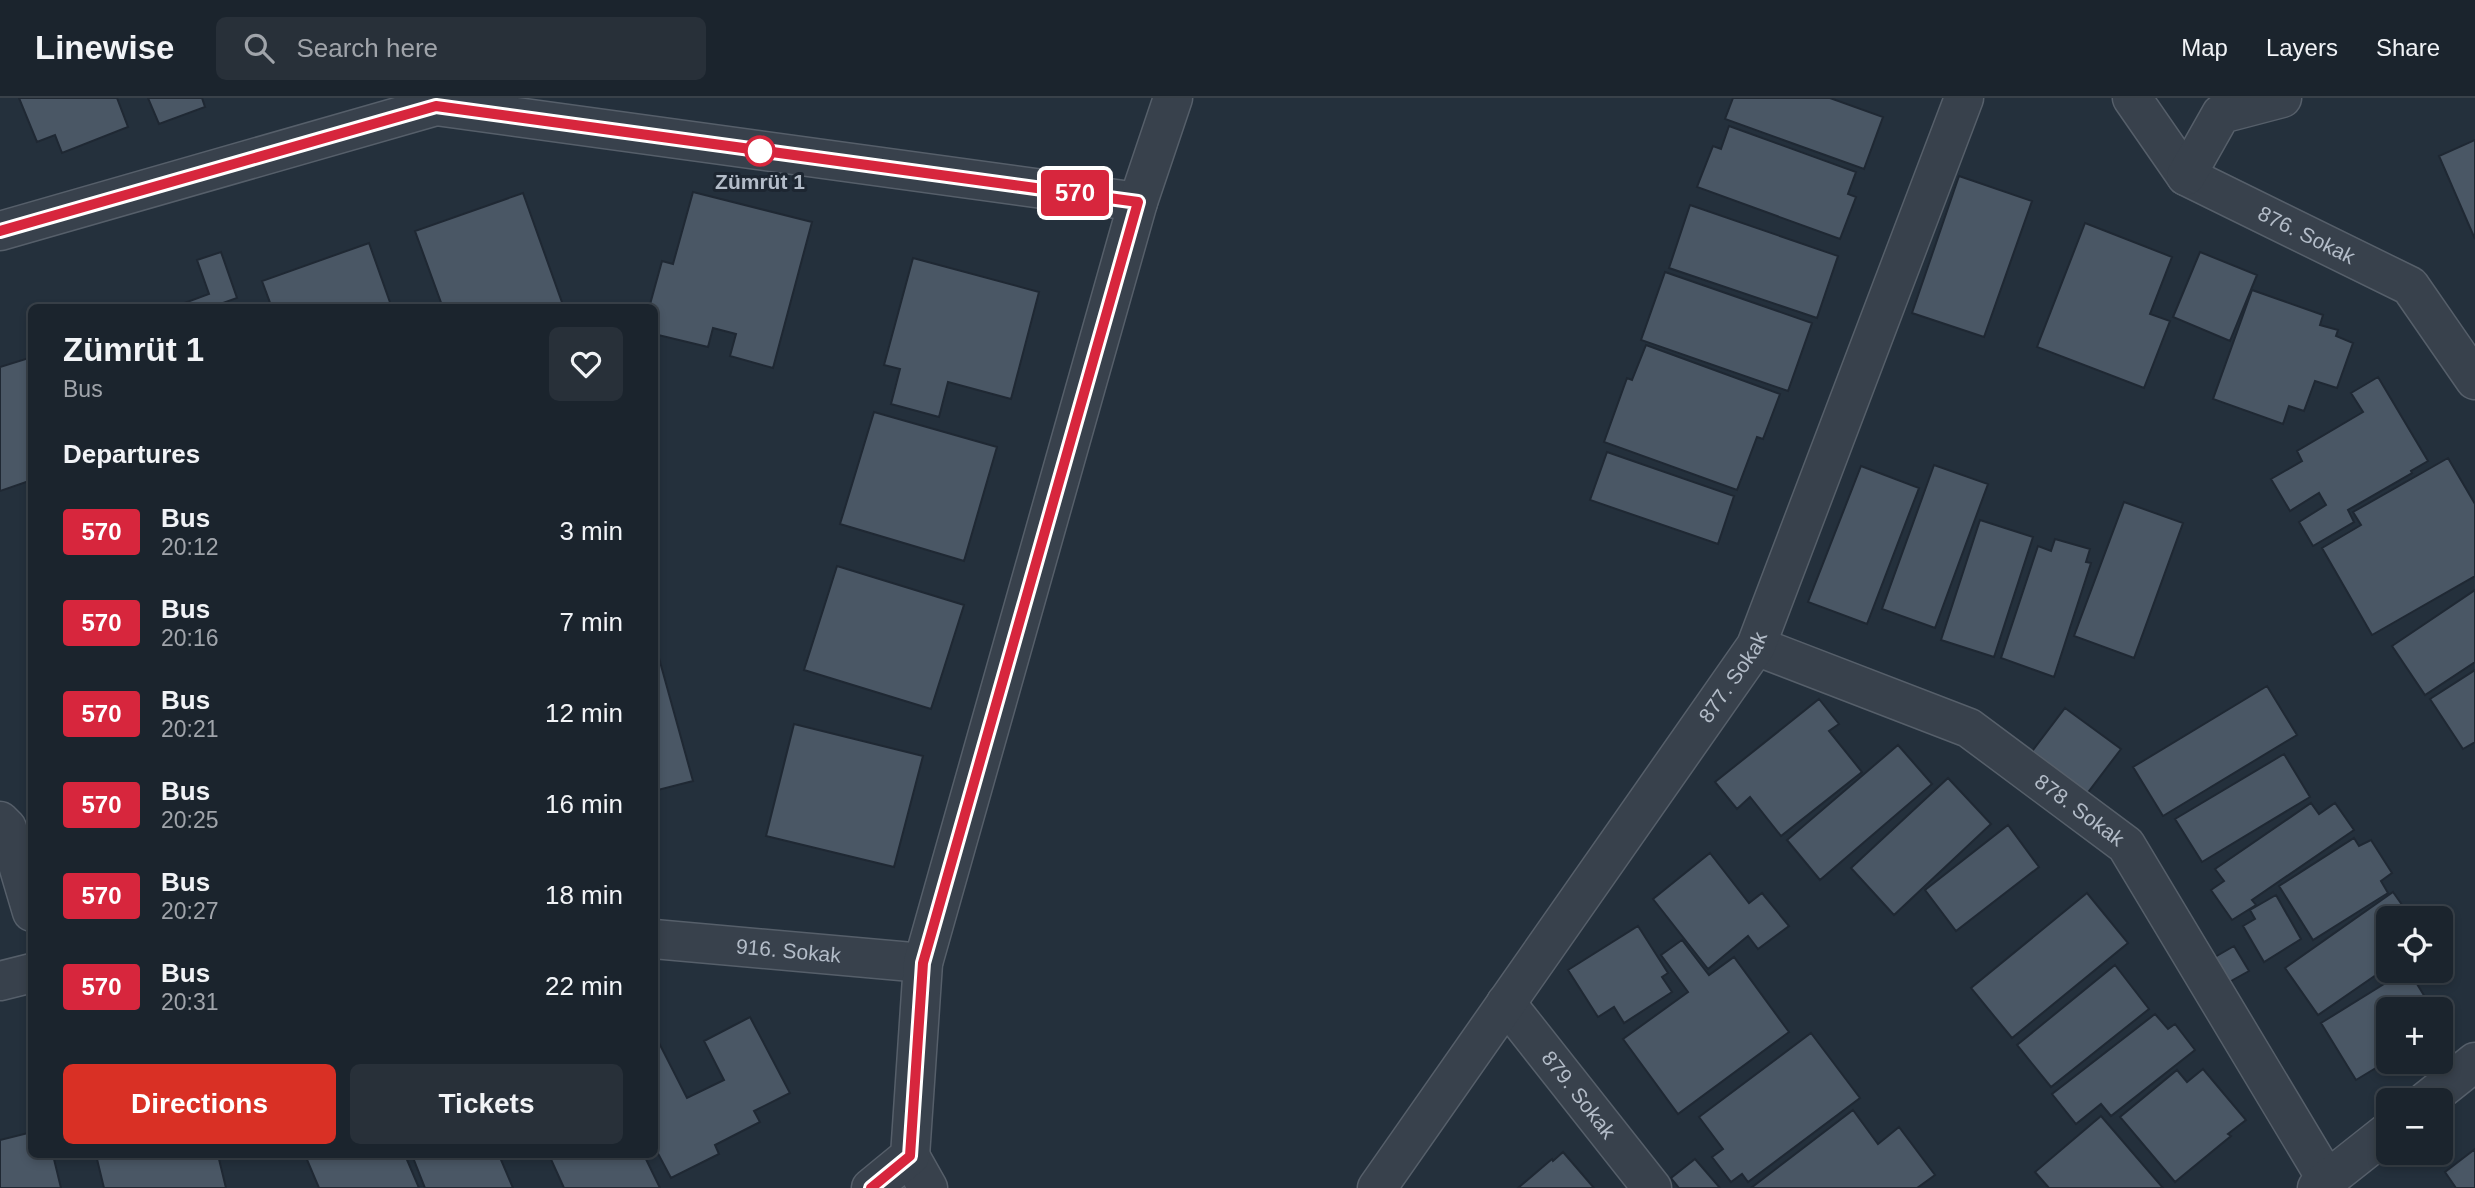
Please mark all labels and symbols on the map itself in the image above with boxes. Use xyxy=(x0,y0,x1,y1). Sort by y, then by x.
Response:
marker: Zümrüt 1 xyxy=(745,136,775,166)
place label: Zümrüt 1 xyxy=(715,170,805,193)
line badge: 570 xyxy=(1035,170,1115,216)
street label: 876. Sokak xyxy=(2254,201,2359,268)
street label: 877. Sokak xyxy=(1694,628,1772,727)
street label: 878. Sokak xyxy=(2031,769,2129,851)
street label: 916. Sokak xyxy=(735,934,842,967)
street label: 879. Sokak xyxy=(1537,1046,1621,1143)

